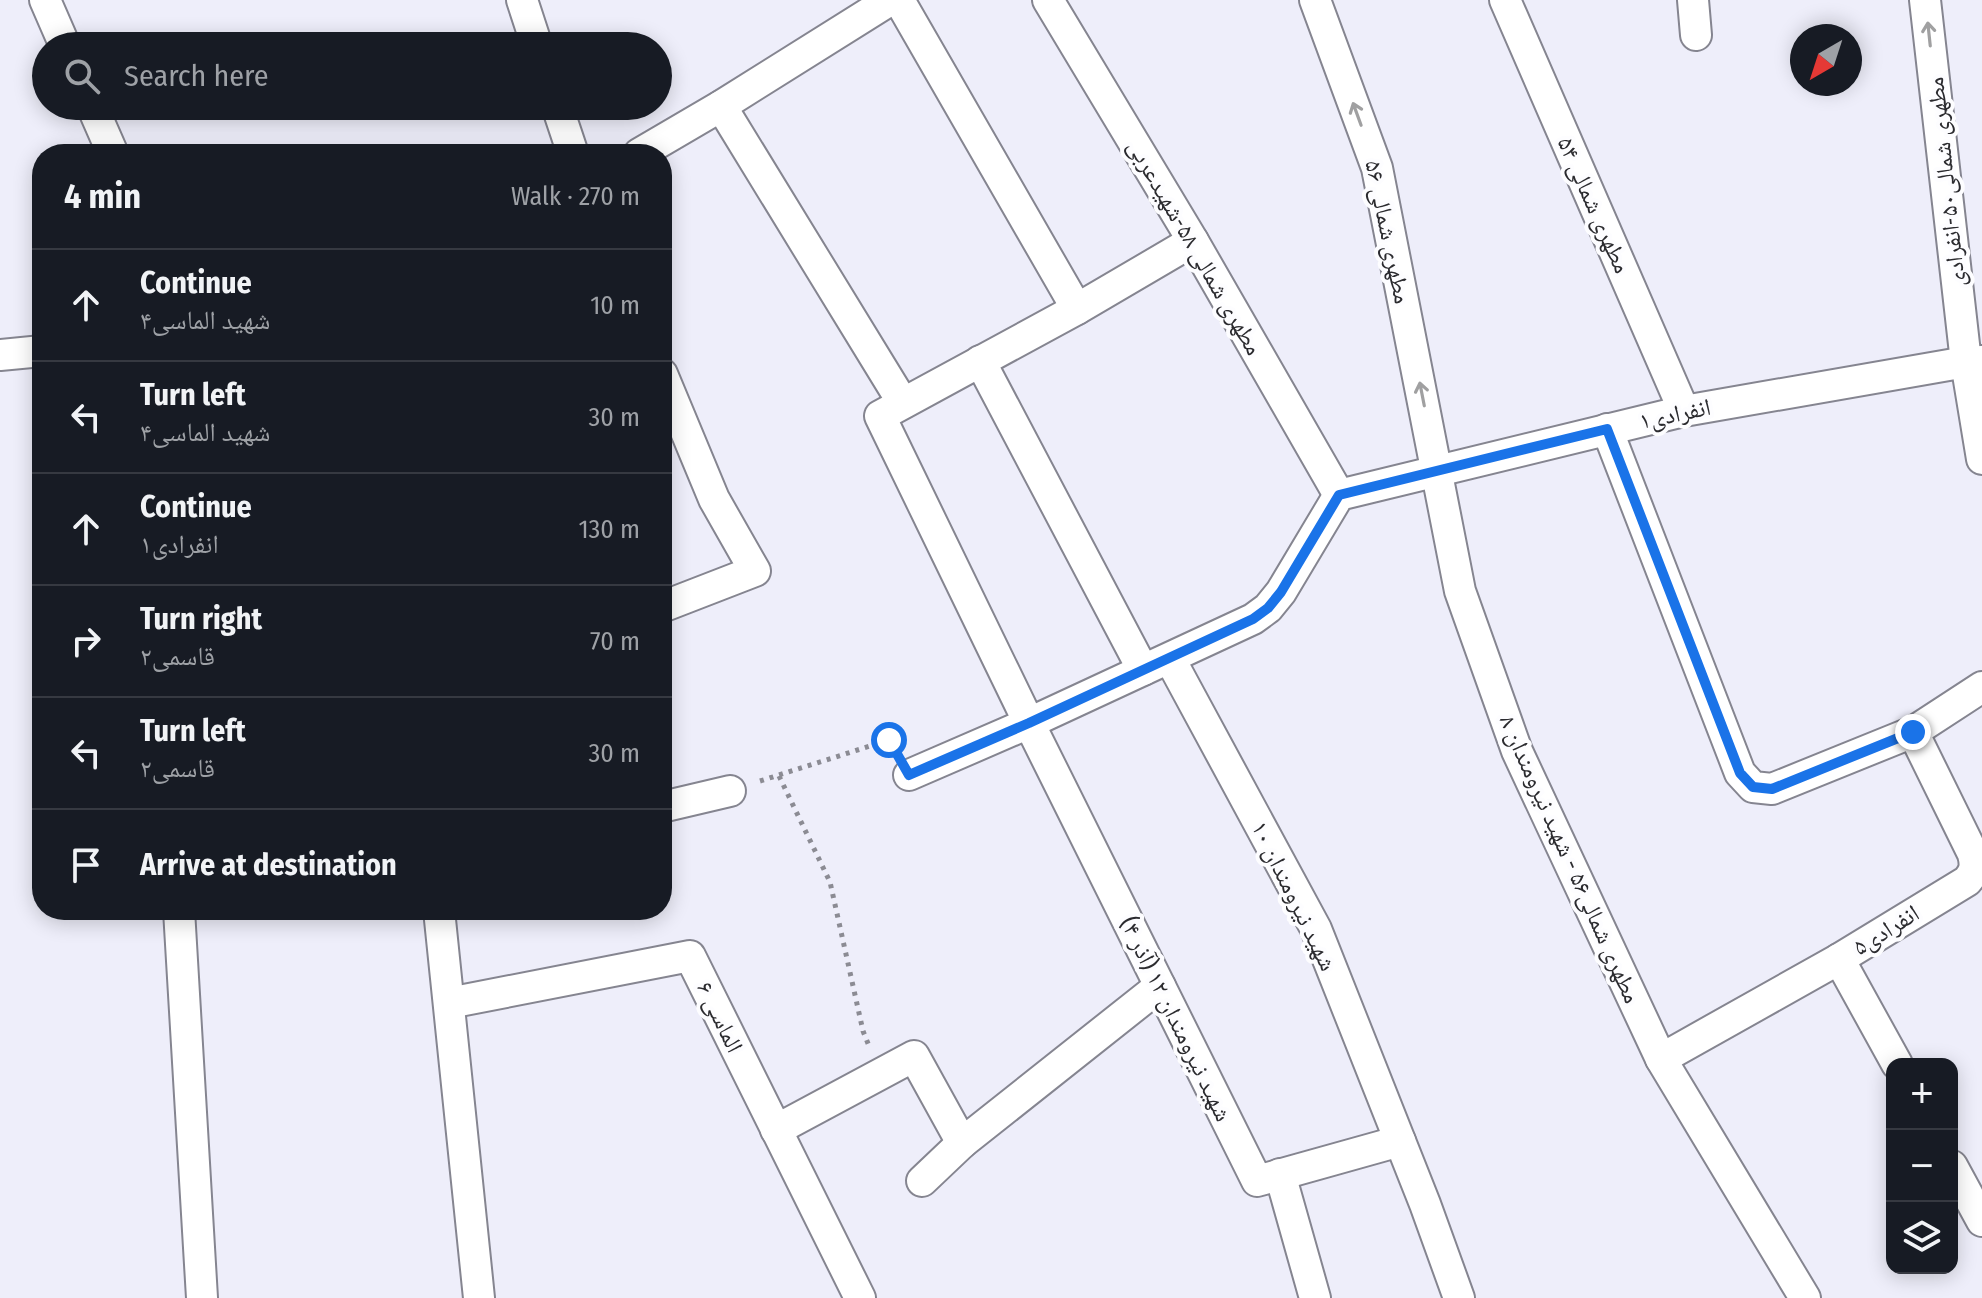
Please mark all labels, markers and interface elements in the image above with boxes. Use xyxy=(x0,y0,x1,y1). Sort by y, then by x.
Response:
one-way arrow xyxy=(1922,21,1937,48)
north arrow xyxy=(1790,24,1862,96)
search box xyxy=(32,32,672,120)
icon: search xyxy=(60,54,104,98)
text: Search here xyxy=(124,58,269,94)
street label: مطهری شمالی۵۰-انفرادی xyxy=(1921,76,1971,288)
one-way arrow xyxy=(1349,102,1364,127)
street label: مطهری شمالی ۵۴ xyxy=(1552,133,1636,277)
street label: مطهری شمالی ۵۸-شهیدعربی xyxy=(1122,134,1268,360)
street label: مطهری شمالی ۵۶ xyxy=(1359,158,1417,306)
text: 4 min xyxy=(64,176,141,217)
text: Walk · 270 m xyxy=(511,181,640,212)
text: Continue xyxy=(140,265,252,301)
icon: ahead xyxy=(64,283,108,327)
text: 10 m xyxy=(590,290,640,321)
text: شهید الماسی۴ xyxy=(140,305,270,336)
text: Turn left xyxy=(140,377,246,413)
one-way arrow xyxy=(1414,382,1429,407)
street label: انفرادی۱ xyxy=(1637,393,1713,435)
icon: left xyxy=(64,395,108,439)
text: 30 m xyxy=(589,402,640,433)
text: شهید الماسی۴ xyxy=(140,417,270,448)
text: Continue xyxy=(140,489,252,525)
icon: ahead xyxy=(64,507,108,551)
text: 130 m xyxy=(578,514,640,545)
text: انفرادی۱ xyxy=(140,529,219,560)
text: Turn right xyxy=(140,601,262,637)
icon: right xyxy=(64,619,108,663)
text: 70 m xyxy=(590,626,640,657)
text: قاسمی۲ xyxy=(140,641,215,672)
street label: مطهری شمالی۵۶ - شهید نیرومندان ۸ xyxy=(1494,710,1646,1008)
text: Turn left xyxy=(140,713,246,749)
route end xyxy=(1895,714,1931,750)
route start xyxy=(871,722,907,758)
icon: left xyxy=(64,731,108,775)
text: 30 m xyxy=(589,738,640,769)
text: قاسمی۲ xyxy=(140,753,215,784)
street label: شهید نیرومندان ۱۰ xyxy=(1246,817,1342,975)
icon: arrive xyxy=(64,843,108,887)
text: Arrive at destination xyxy=(140,847,397,883)
street label: انفرادی۵ xyxy=(1848,899,1924,961)
street label: شهید نیرومندان ۱۲ (آذر ۴) xyxy=(1114,912,1238,1126)
street label: الماسی ۶ xyxy=(691,977,749,1057)
map controls xyxy=(1886,1058,1958,1274)
button: + xyxy=(1886,1058,1958,1130)
button: − xyxy=(1886,1130,1958,1202)
button: layers xyxy=(1886,1202,1958,1274)

